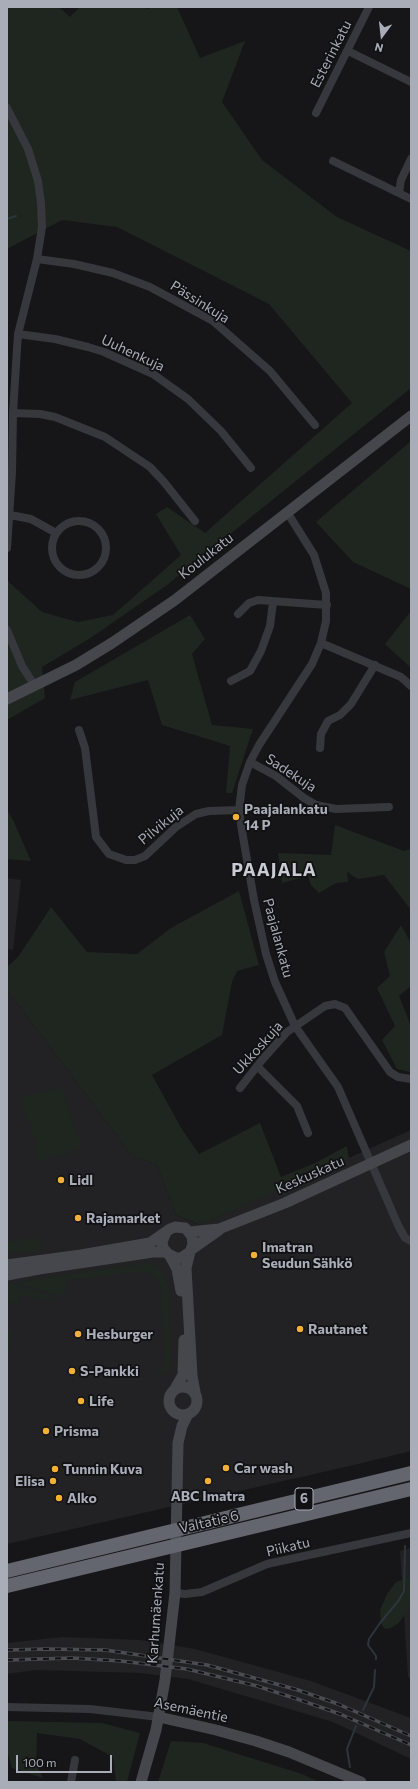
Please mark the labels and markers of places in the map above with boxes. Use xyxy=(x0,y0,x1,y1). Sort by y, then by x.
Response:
place label: Paajalankatu 14 P xyxy=(244,801,328,834)
marker: Paajalankatu 14 P xyxy=(231,812,241,822)
place label: Lidl xyxy=(69,1172,93,1188)
marker: Lidl xyxy=(56,1175,66,1185)
place label: Rajamarket xyxy=(86,1210,161,1226)
marker: Rajamarket xyxy=(73,1213,83,1223)
place label: Imatran Seudun Sähkö xyxy=(262,1239,353,1272)
marker: Imatran Seudun Sähkö xyxy=(249,1250,259,1260)
place label: Rautanet xyxy=(308,1321,368,1337)
marker: Rautanet xyxy=(295,1324,305,1334)
place label: Hesburger xyxy=(86,1326,153,1342)
marker: Hesburger xyxy=(73,1329,83,1339)
place label: S-Pankki xyxy=(80,1363,139,1379)
marker: S-Pankki xyxy=(67,1366,77,1376)
place label: Life xyxy=(89,1393,114,1409)
marker: Life xyxy=(76,1396,86,1406)
place label: Prisma xyxy=(54,1423,99,1439)
marker: Prisma xyxy=(41,1426,51,1436)
place label: Car wash xyxy=(234,1460,293,1476)
place label: Tunnin Kuva xyxy=(63,1461,142,1477)
marker: Car wash xyxy=(221,1463,231,1473)
marker: Tunnin Kuva xyxy=(50,1464,60,1474)
place label: Elisa xyxy=(15,1473,45,1489)
marker: Elisa xyxy=(48,1476,58,1486)
marker: ABC Imatra xyxy=(203,1476,213,1486)
place label: ABC Imatra xyxy=(171,1488,245,1504)
place label: Alko xyxy=(67,1490,97,1506)
marker: Alko xyxy=(54,1493,64,1503)

